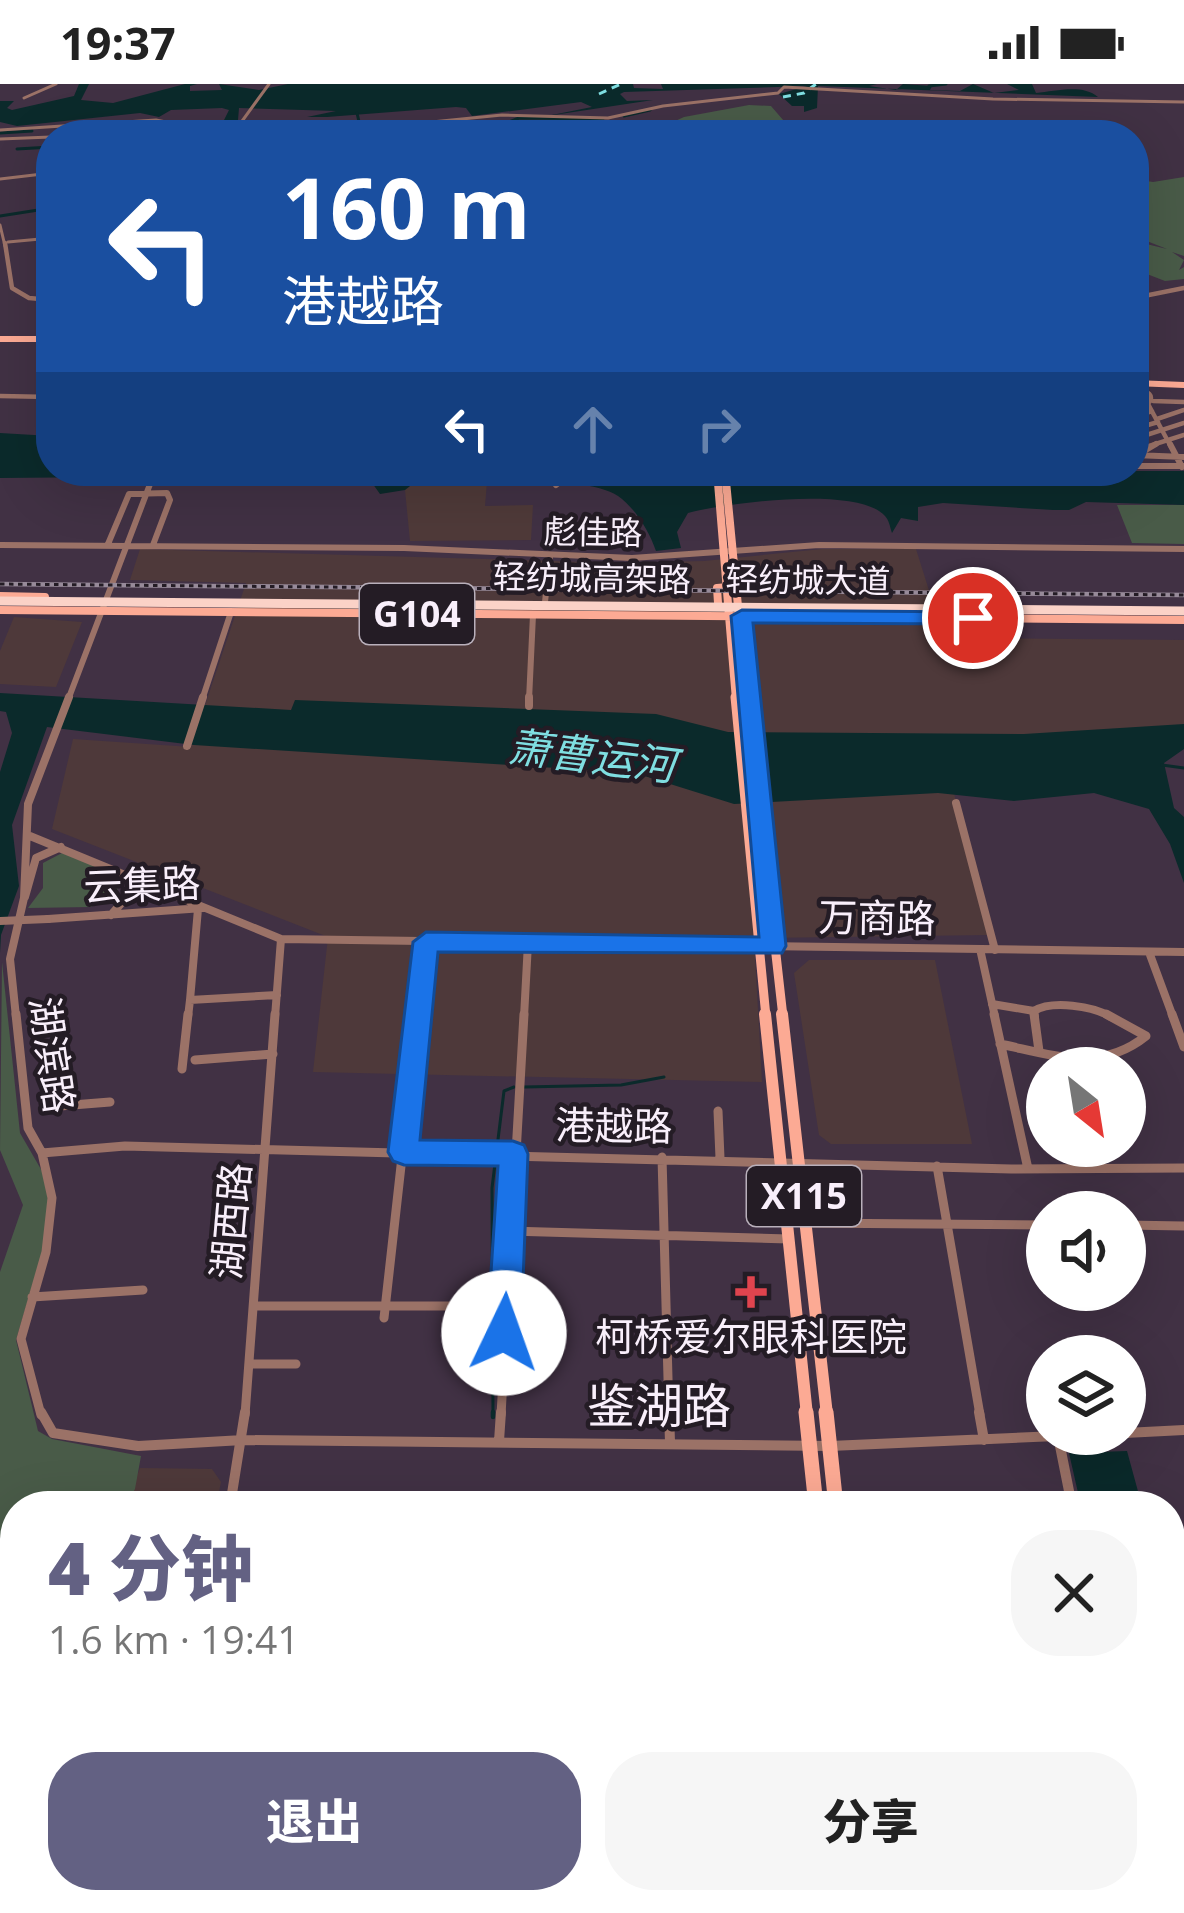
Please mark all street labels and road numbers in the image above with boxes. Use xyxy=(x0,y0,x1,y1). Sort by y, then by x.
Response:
street label: 彪佳路 xyxy=(543,508,643,555)
street label: 轻纺城高架路 xyxy=(493,553,691,602)
street label: 轻纺城大道 xyxy=(725,556,891,603)
road number: G104 xyxy=(360,584,474,644)
street label: 云集路 xyxy=(83,855,201,912)
street label: 万商路 xyxy=(818,889,936,944)
street label: 湖滨路 xyxy=(19,993,88,1116)
street label: 港越路 xyxy=(555,1097,673,1152)
street label: 湖西路 xyxy=(198,1160,261,1281)
road number: X115 xyxy=(747,1166,861,1226)
street label: 鉴湖路 xyxy=(587,1372,731,1437)

